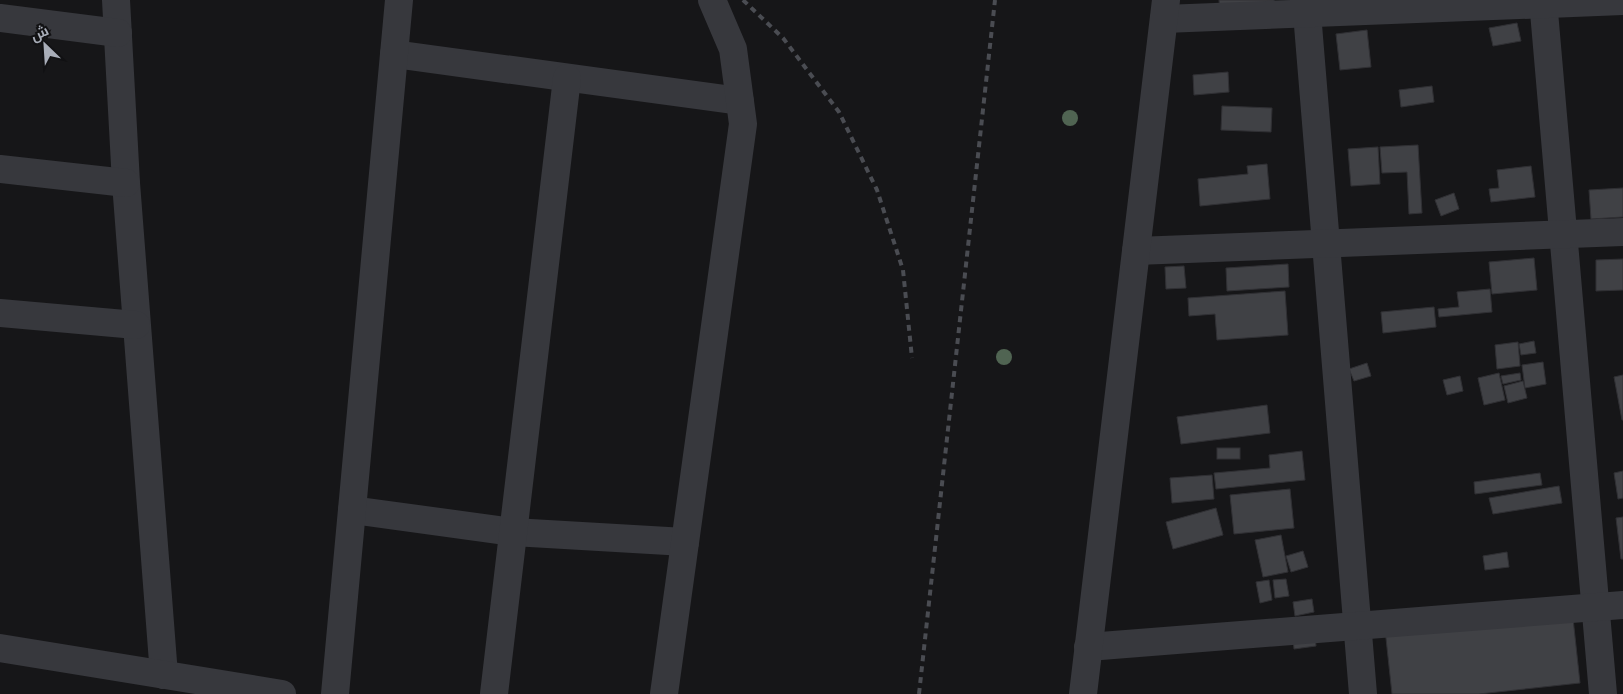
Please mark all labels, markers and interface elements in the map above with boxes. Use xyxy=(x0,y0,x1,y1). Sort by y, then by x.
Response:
north arrow xyxy=(20,20,70,70)
text: ش xyxy=(28,22,51,45)

